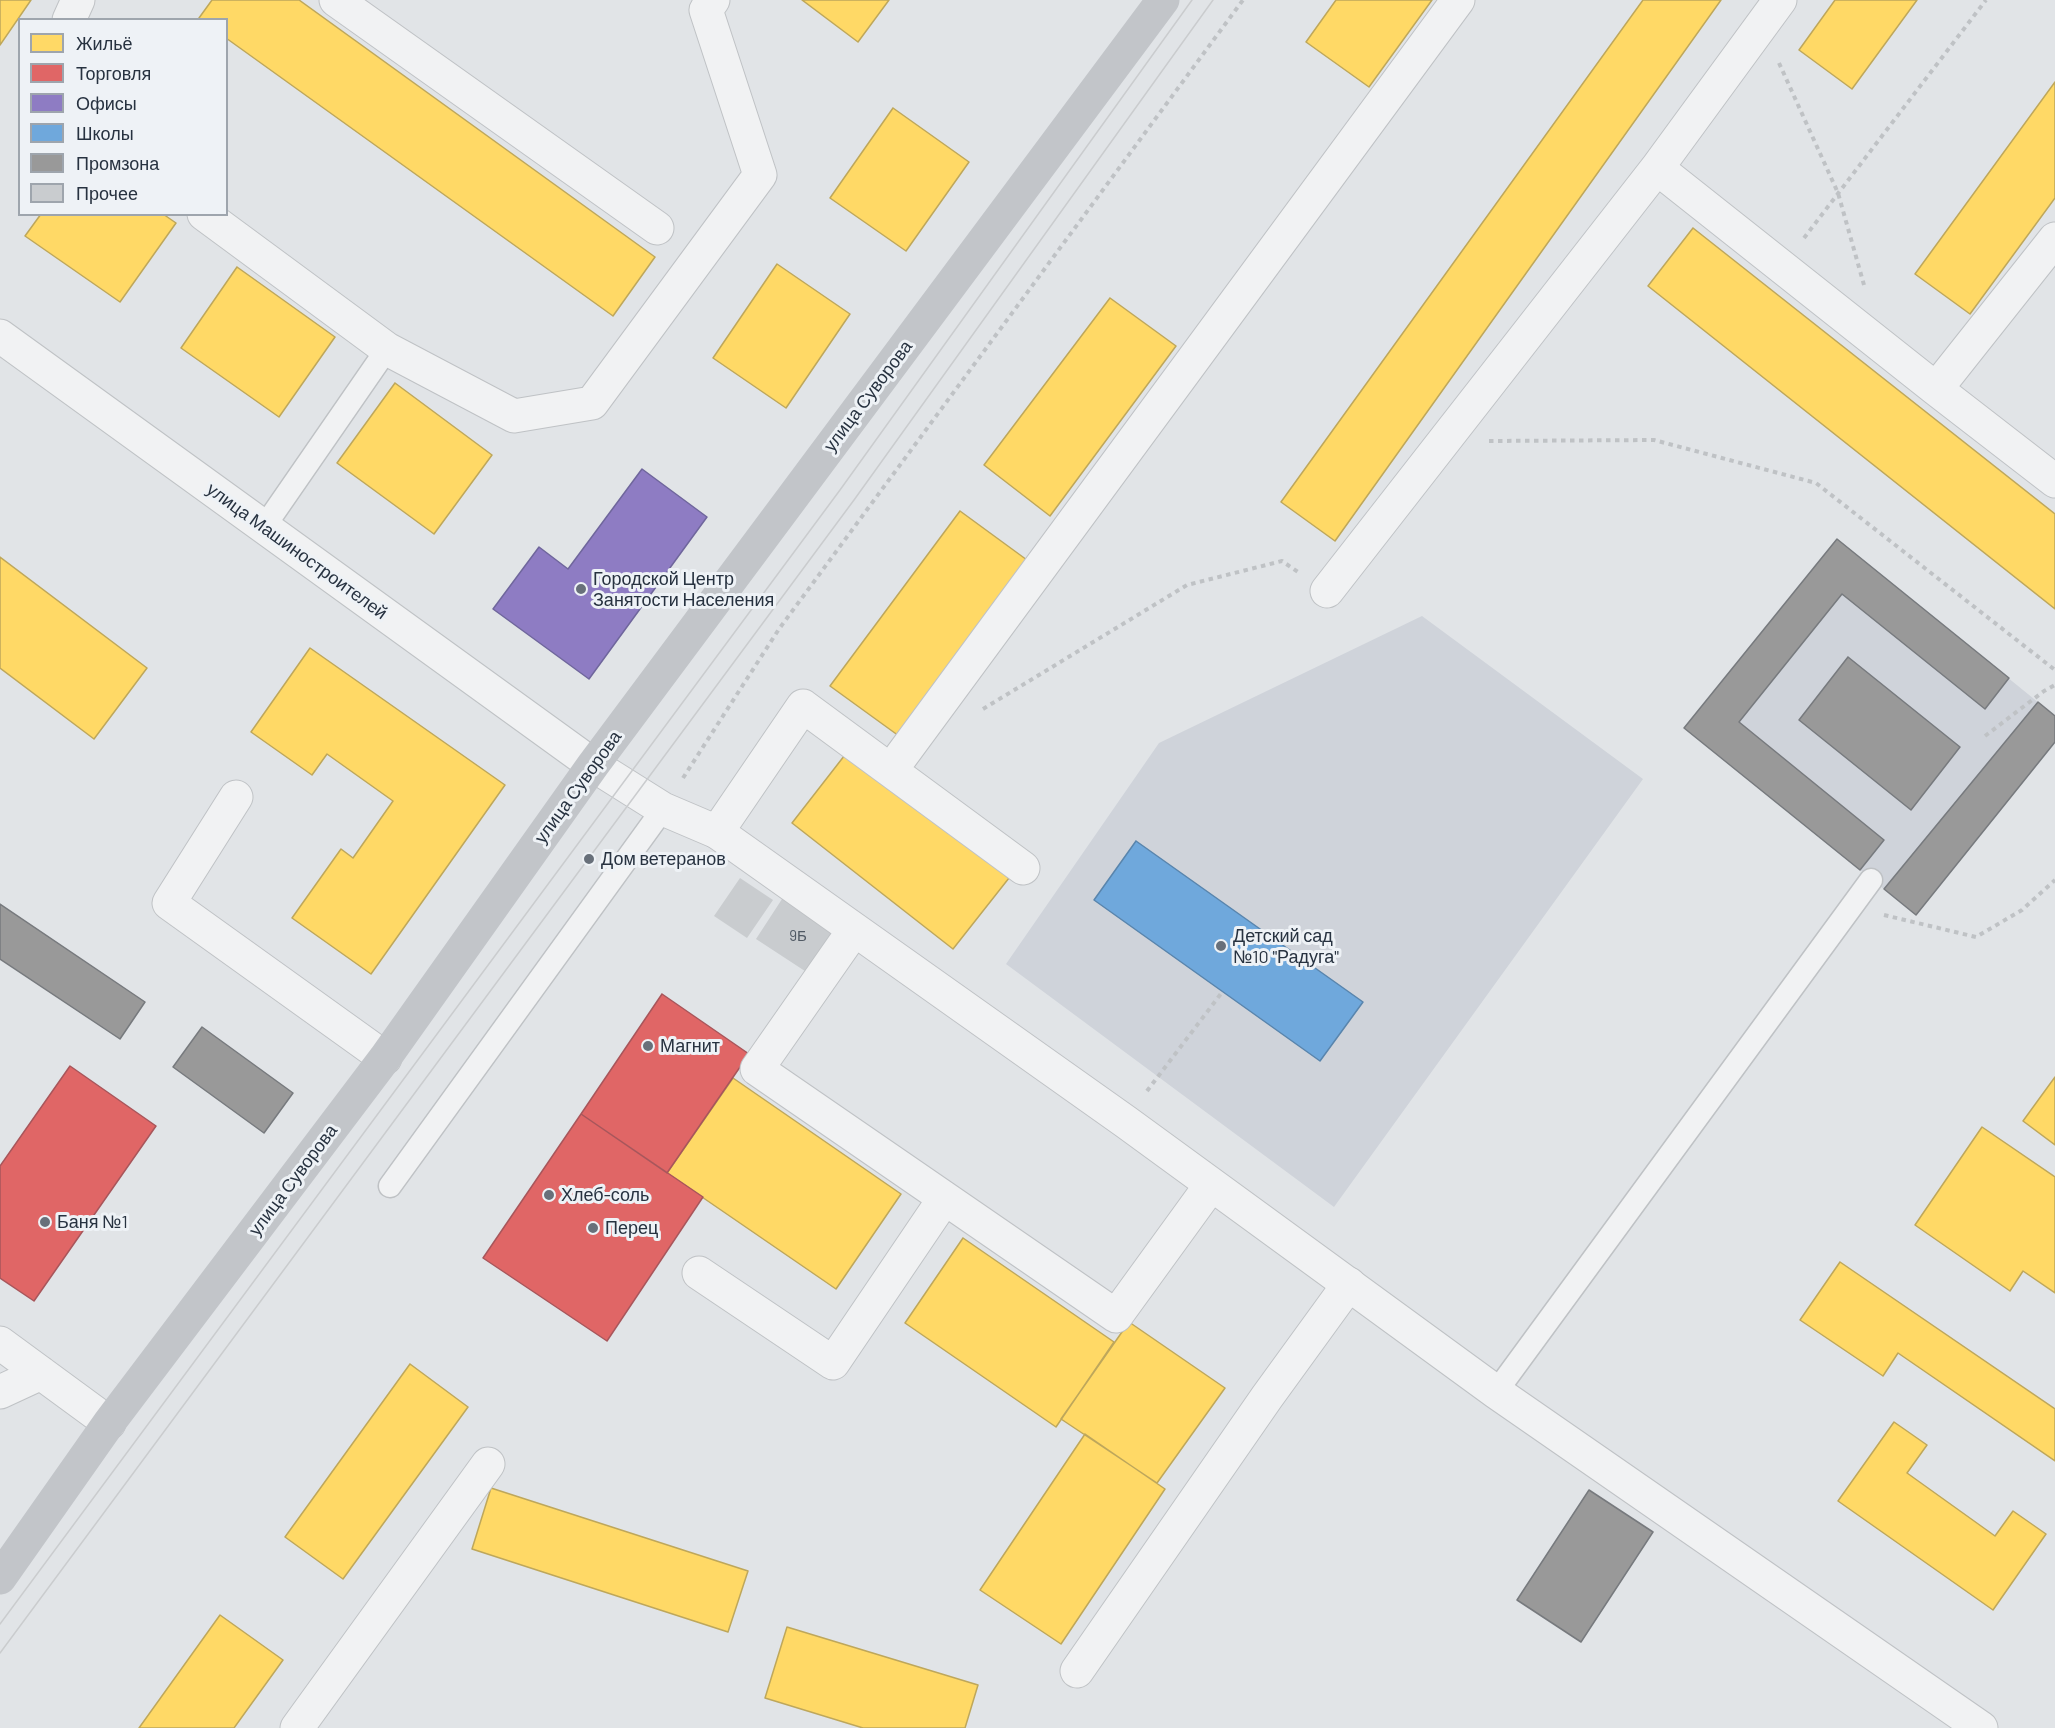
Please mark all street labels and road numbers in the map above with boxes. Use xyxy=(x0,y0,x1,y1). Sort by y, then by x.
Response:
street label: улица Суворова xyxy=(819,336,917,456)
street label: улица Машиностроителей xyxy=(202,478,392,624)
street label: улица Суворова xyxy=(530,727,626,847)
street label: улица Суворова xyxy=(244,1120,342,1240)

